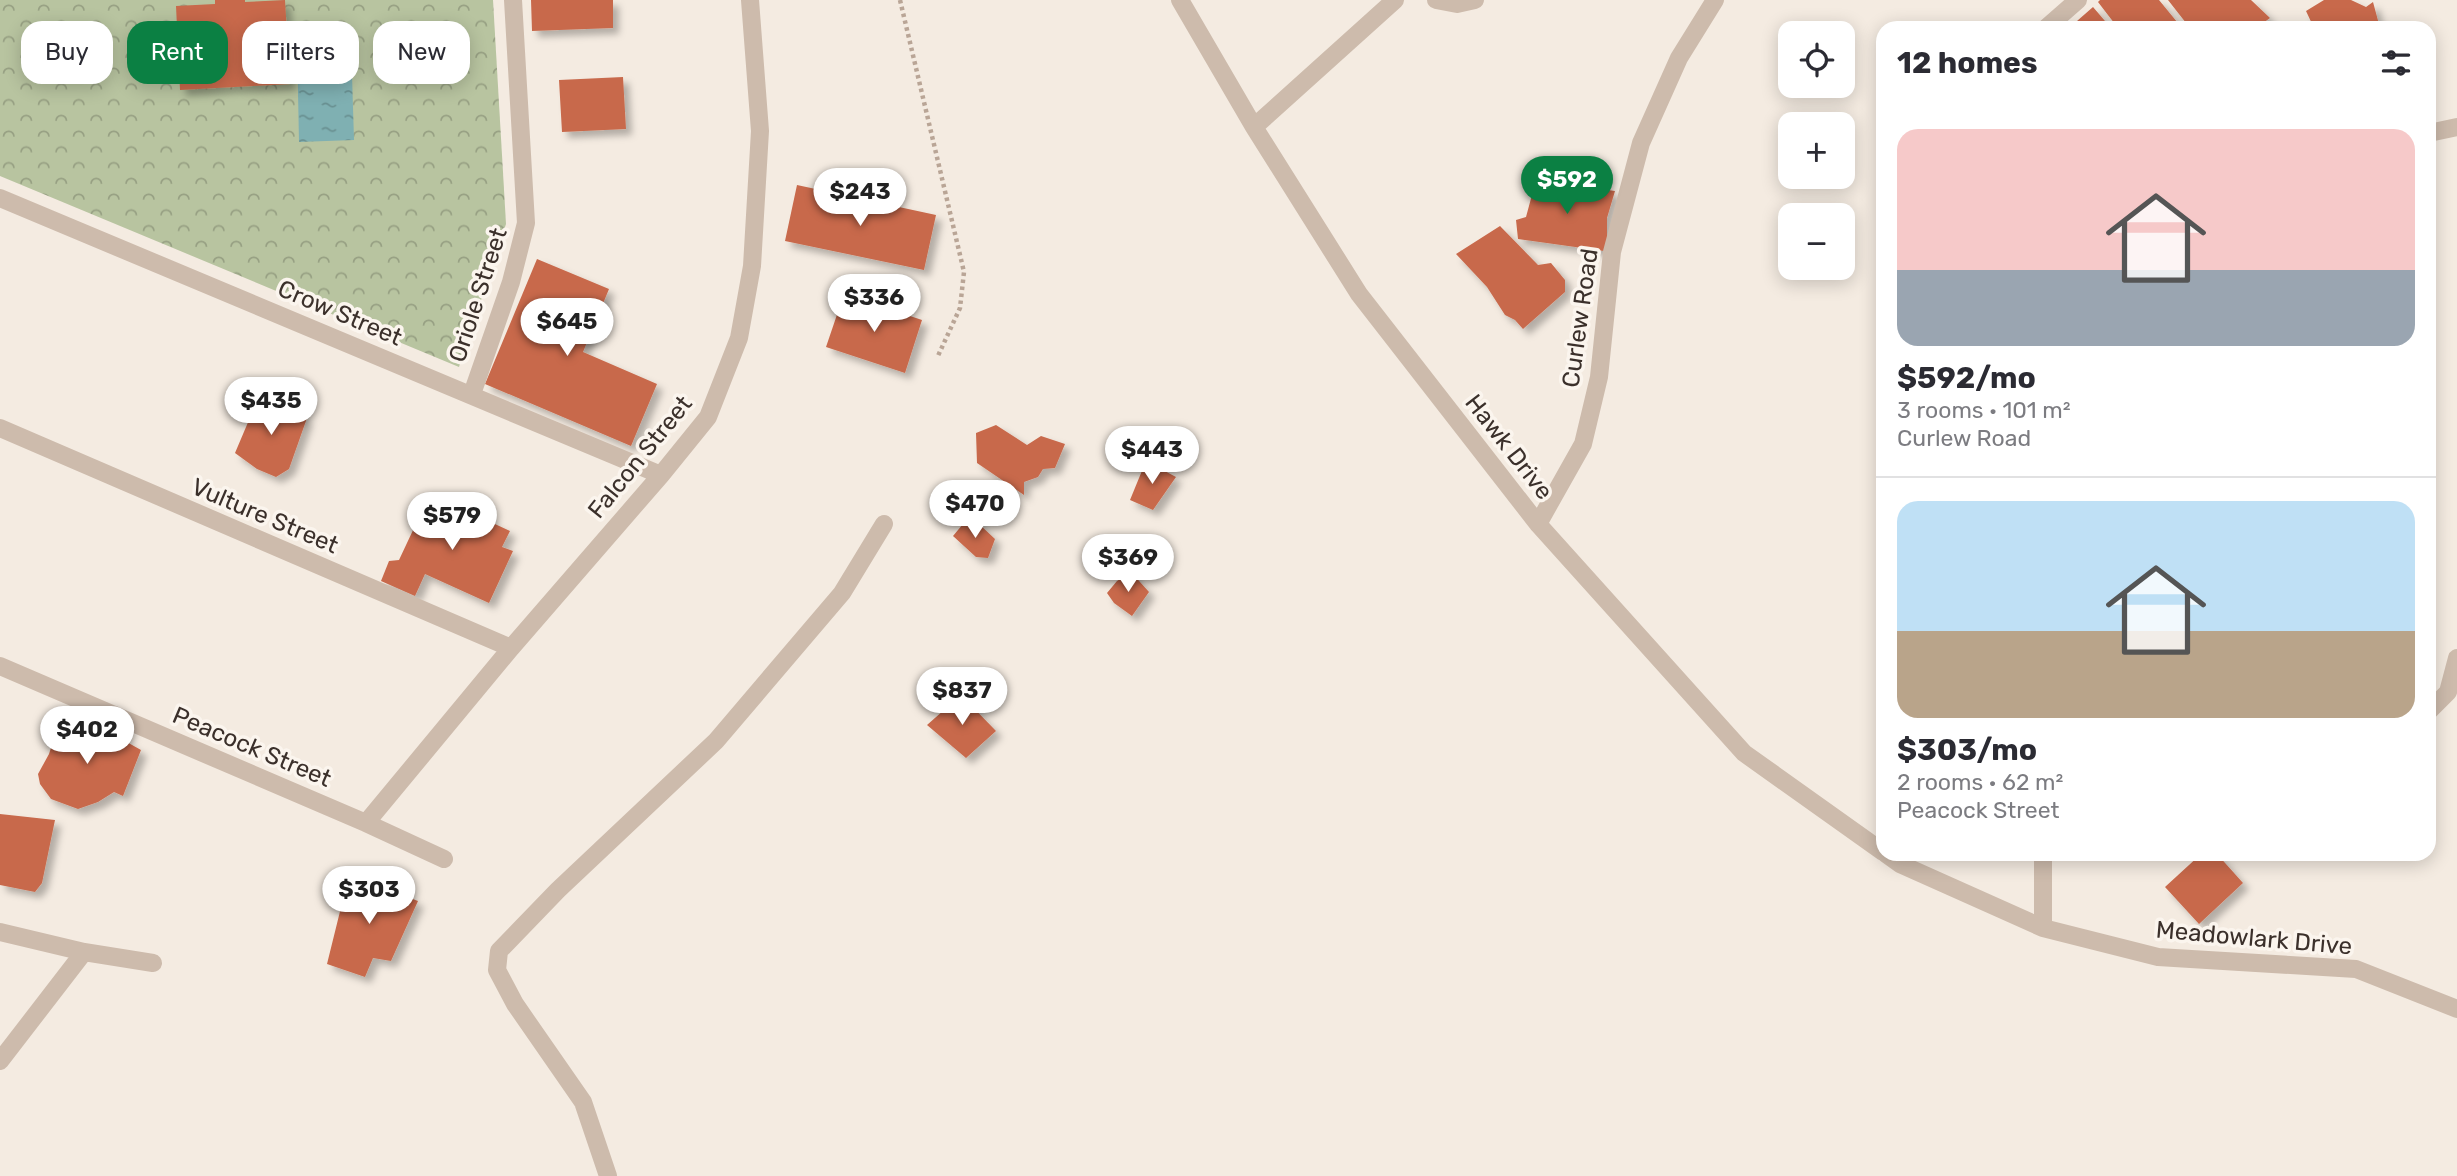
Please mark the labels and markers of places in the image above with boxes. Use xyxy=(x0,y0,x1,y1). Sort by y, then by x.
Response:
pin: $592 xyxy=(1526,156,1608,216)
pin: $243 xyxy=(819,168,901,228)
pin: $336 xyxy=(833,274,915,334)
pin: $645 xyxy=(526,298,608,358)
pin: $435 xyxy=(230,378,312,437)
pin: $443 xyxy=(1111,426,1193,486)
pin: $470 xyxy=(934,480,1016,540)
pin: $579 xyxy=(411,492,493,552)
pin: $369 xyxy=(1087,534,1169,594)
pin: $837 xyxy=(921,668,1003,727)
pin: $402 xyxy=(46,706,128,766)
pin: $303 xyxy=(328,866,410,926)

